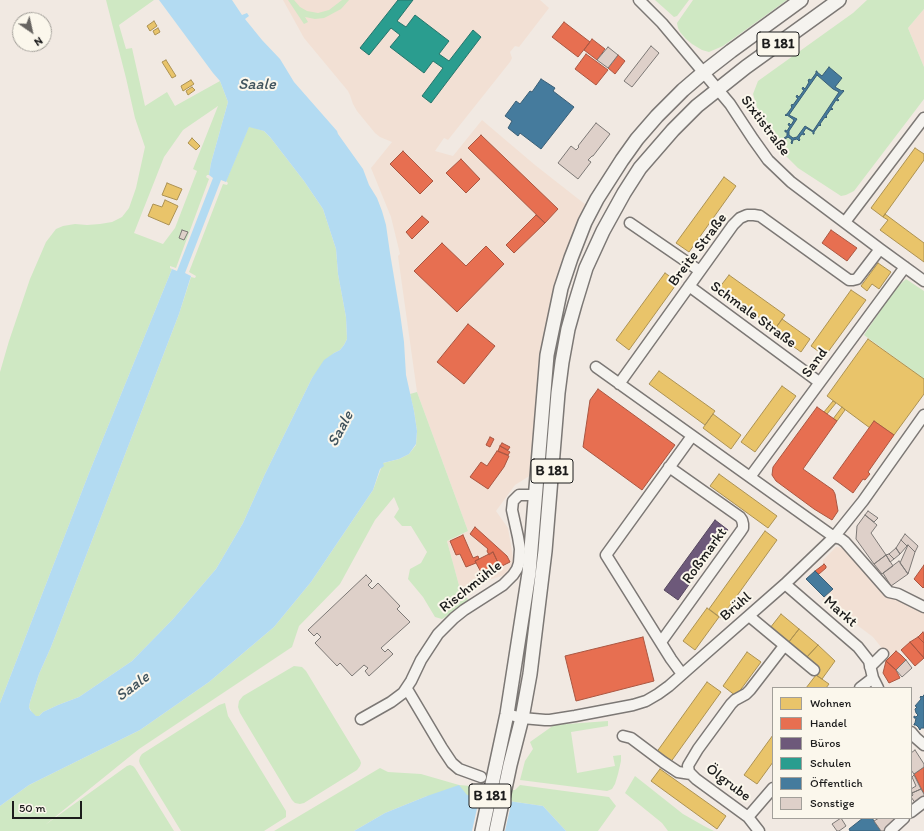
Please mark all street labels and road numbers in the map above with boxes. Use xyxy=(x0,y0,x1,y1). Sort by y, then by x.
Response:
road number: B 181 xyxy=(757,32,799,56)
street label: Sixtistraße xyxy=(736,92,794,160)
street label: Breite Straße xyxy=(665,210,731,290)
street label: Schmale Straße xyxy=(706,278,800,352)
street label: Sand xyxy=(798,344,832,382)
road number: B 181 xyxy=(531,459,573,483)
street label: Roßmarkt xyxy=(679,524,731,588)
street label: Rischmühle xyxy=(436,557,506,617)
street label: Brühl xyxy=(717,588,755,626)
street label: Markt xyxy=(819,592,861,632)
street label: Ölgrube xyxy=(702,760,754,806)
road number: B 181 xyxy=(469,784,511,808)

